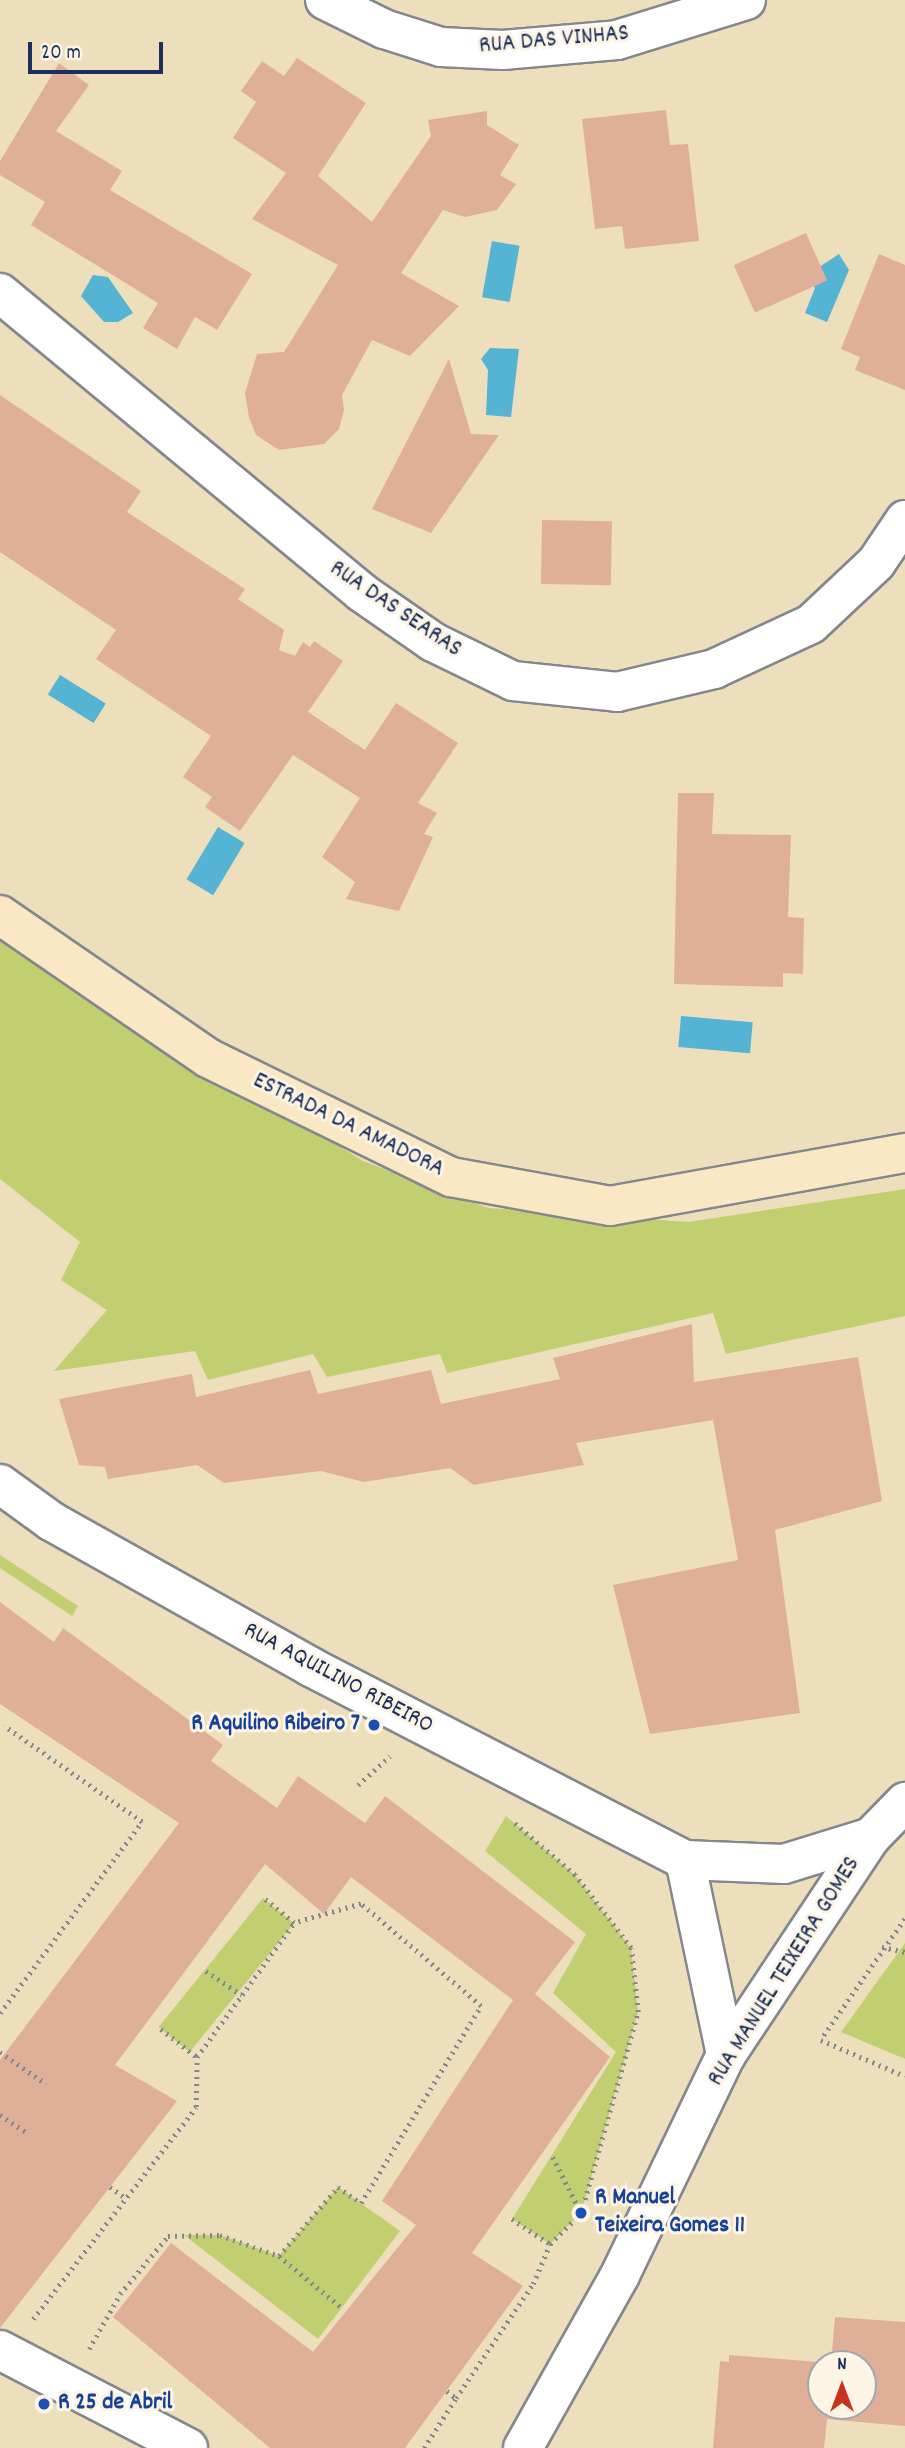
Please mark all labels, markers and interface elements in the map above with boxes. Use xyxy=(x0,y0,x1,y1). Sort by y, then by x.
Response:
street label: RUA DAS VINHAS xyxy=(478,20,630,62)
scale bar xyxy=(32,28,166,72)
text: 20 m xyxy=(41,39,81,69)
street label: RUA DAS SEARAS xyxy=(323,555,467,665)
street label: ESTRADA DA AMADORA xyxy=(248,1067,448,1185)
street label: RUA AQUILINO RIBEIRO xyxy=(238,1617,438,1741)
place label: R Aquilino Ribeiro 7 xyxy=(191,1711,360,1739)
marker: R Aquilino Ribeiro 7 xyxy=(366,1717,382,1733)
street label: RUA MANUEL TEIXEIRA GOMES xyxy=(703,1852,867,2092)
place label: R Manuel Teixeira Gomes 11 xyxy=(595,2185,745,2241)
marker: R Manuel Teixeira Gomes 11 xyxy=(573,2205,589,2221)
north arrow xyxy=(807,2350,877,2420)
text: N xyxy=(837,2352,847,2379)
place label: R 25 de Abril xyxy=(58,2390,172,2418)
marker: R 25 de Abril xyxy=(36,2396,52,2412)

